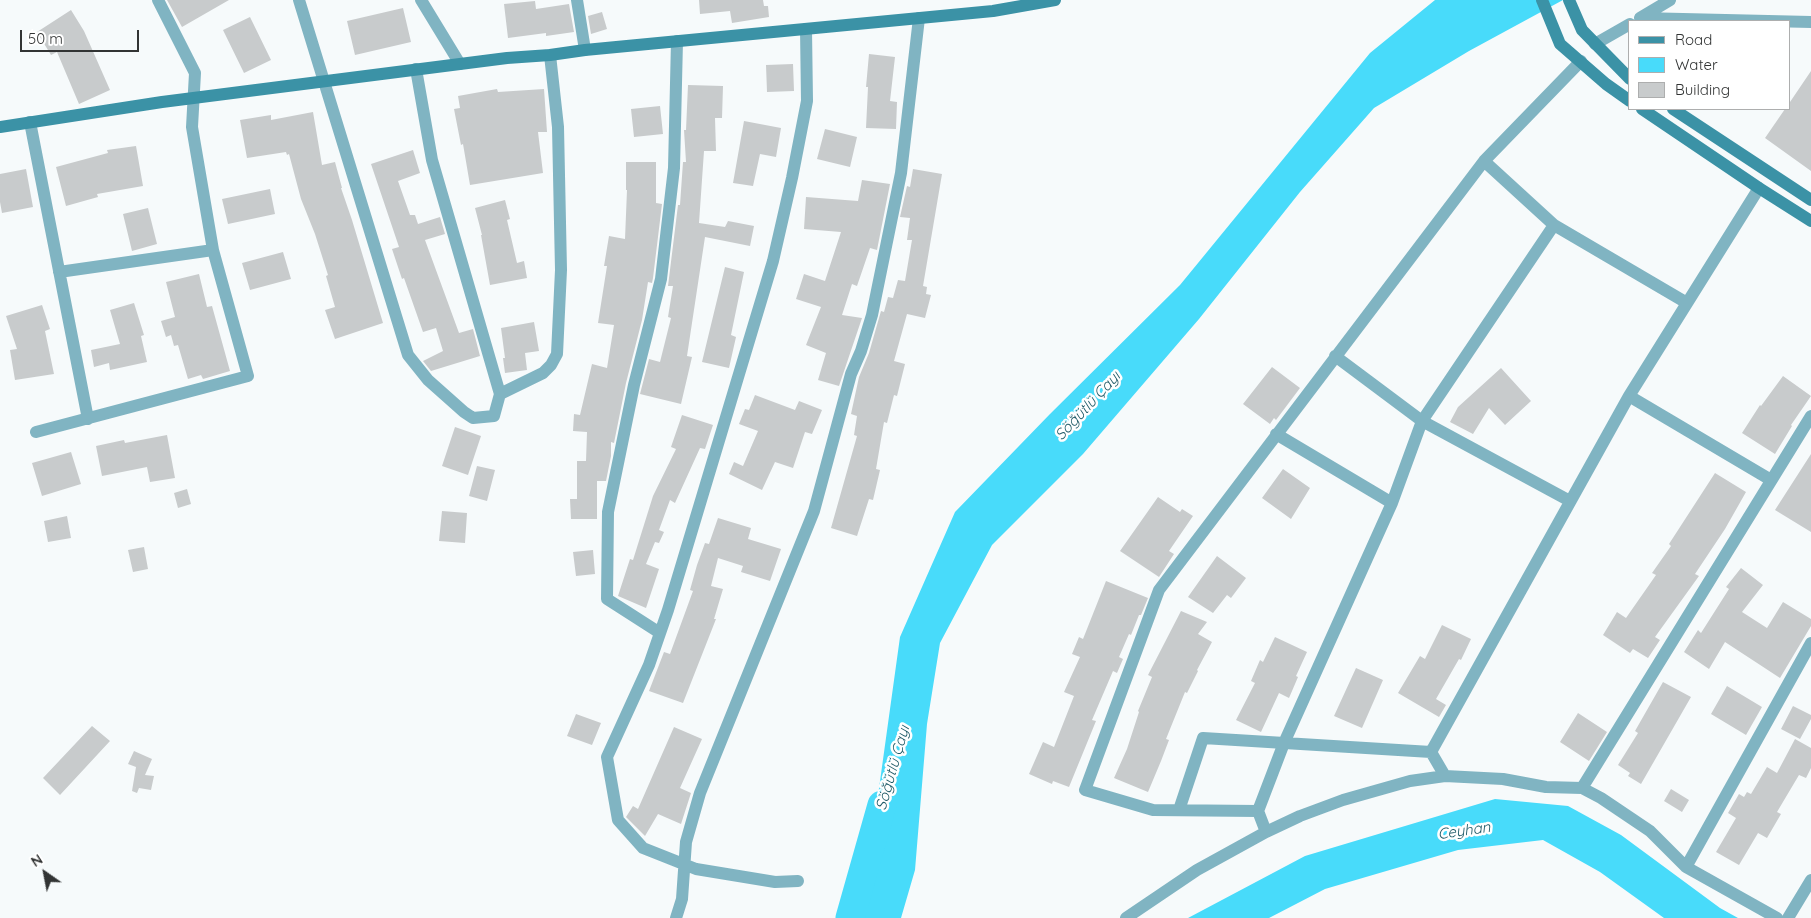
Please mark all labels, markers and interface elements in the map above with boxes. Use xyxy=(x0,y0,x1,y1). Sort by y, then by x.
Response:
scale bar xyxy=(22,20,141,52)
legend xyxy=(1628,20,1791,110)
text: 50 m xyxy=(28,29,63,48)
text: Road xyxy=(1675,30,1712,49)
text: Water xyxy=(1675,55,1718,74)
text: Building xyxy=(1675,80,1730,99)
water label: Söğütlü Çayı xyxy=(1052,368,1124,444)
water label: Söğütlü Çayı xyxy=(872,724,914,812)
water label: Ceyhan xyxy=(1437,818,1491,844)
north arrow xyxy=(20,848,70,898)
text: N xyxy=(28,850,46,871)

